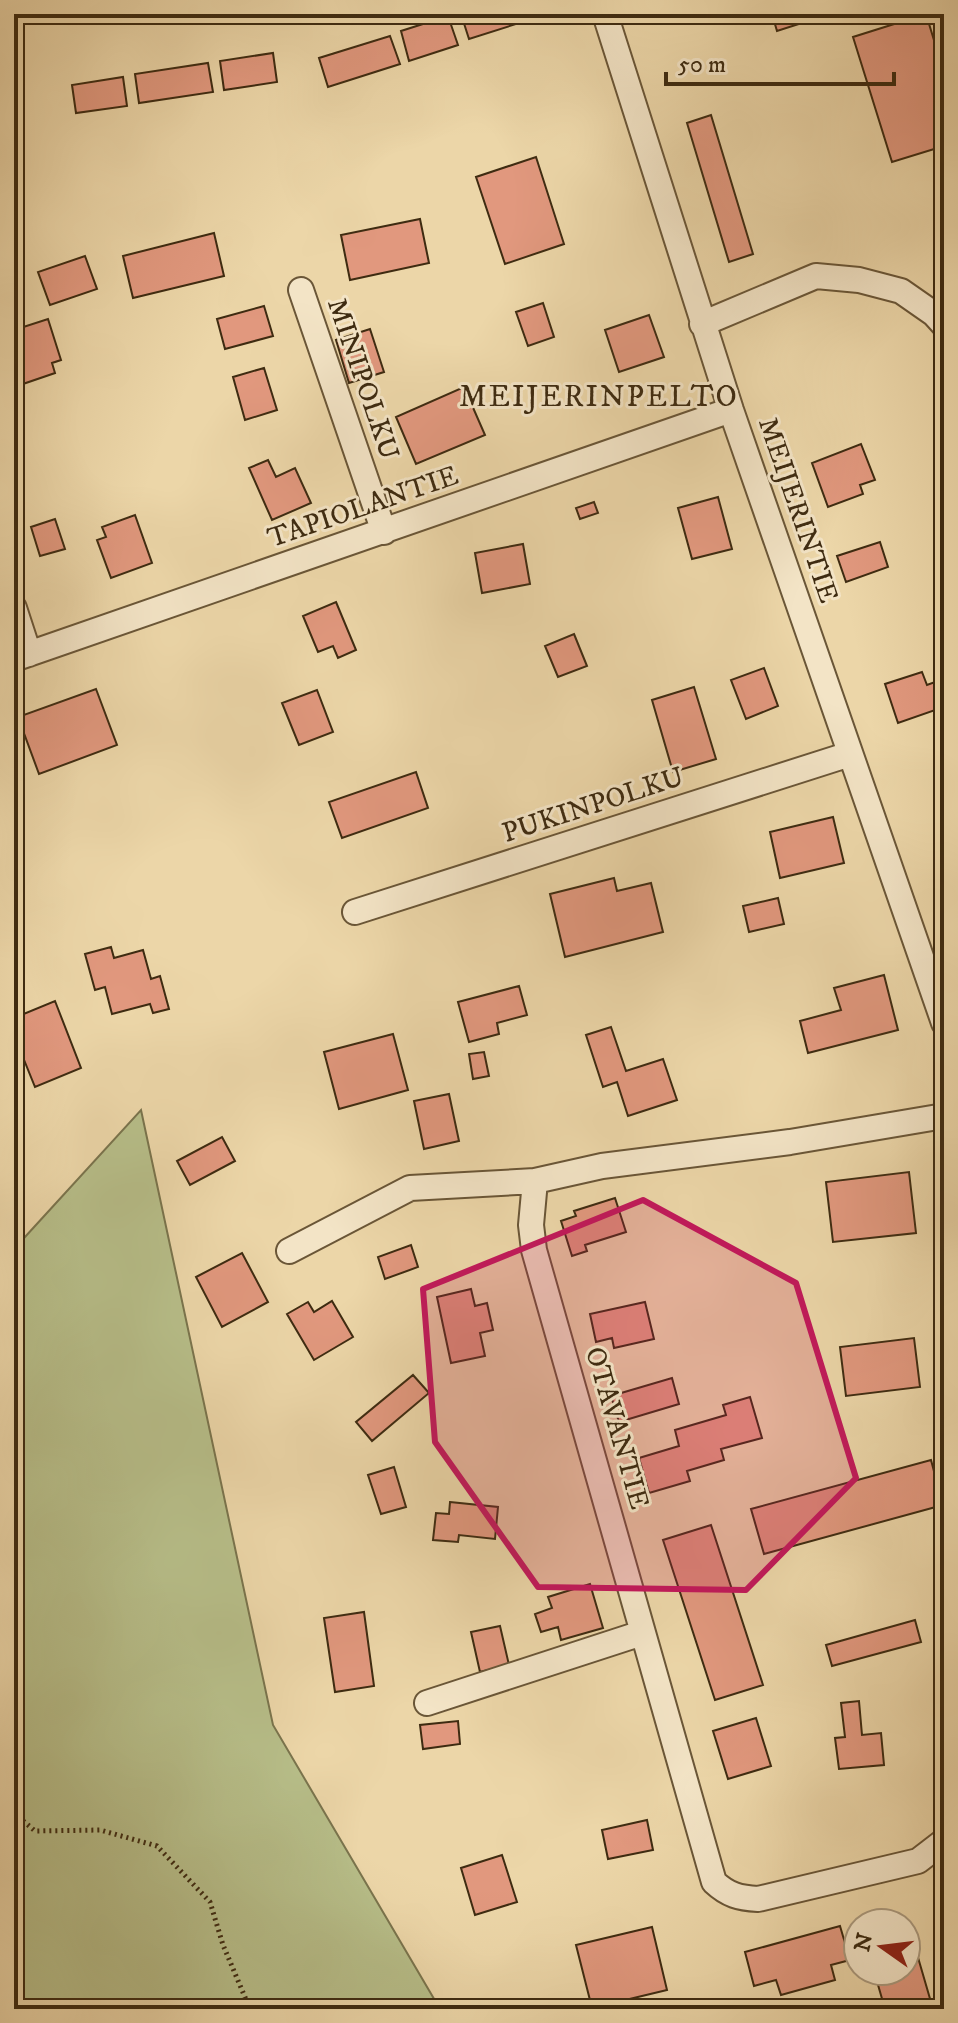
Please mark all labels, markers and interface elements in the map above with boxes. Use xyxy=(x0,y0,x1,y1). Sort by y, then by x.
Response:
scale bar xyxy=(666,36,894,86)
text: 50 m xyxy=(678,50,726,80)
street label: MINIPOLKU xyxy=(319,294,407,464)
district label: MEIJERINPELTO xyxy=(459,379,739,416)
street label: MEIJERINTIE xyxy=(750,413,846,607)
street label: TAPIOLANTIE xyxy=(263,458,463,556)
street label: PUKINPOLKU xyxy=(498,759,688,851)
street label: OTAVANTIE xyxy=(577,1343,657,1513)
north arrow xyxy=(842,1907,922,1987)
text: N xyxy=(849,1930,879,1955)

